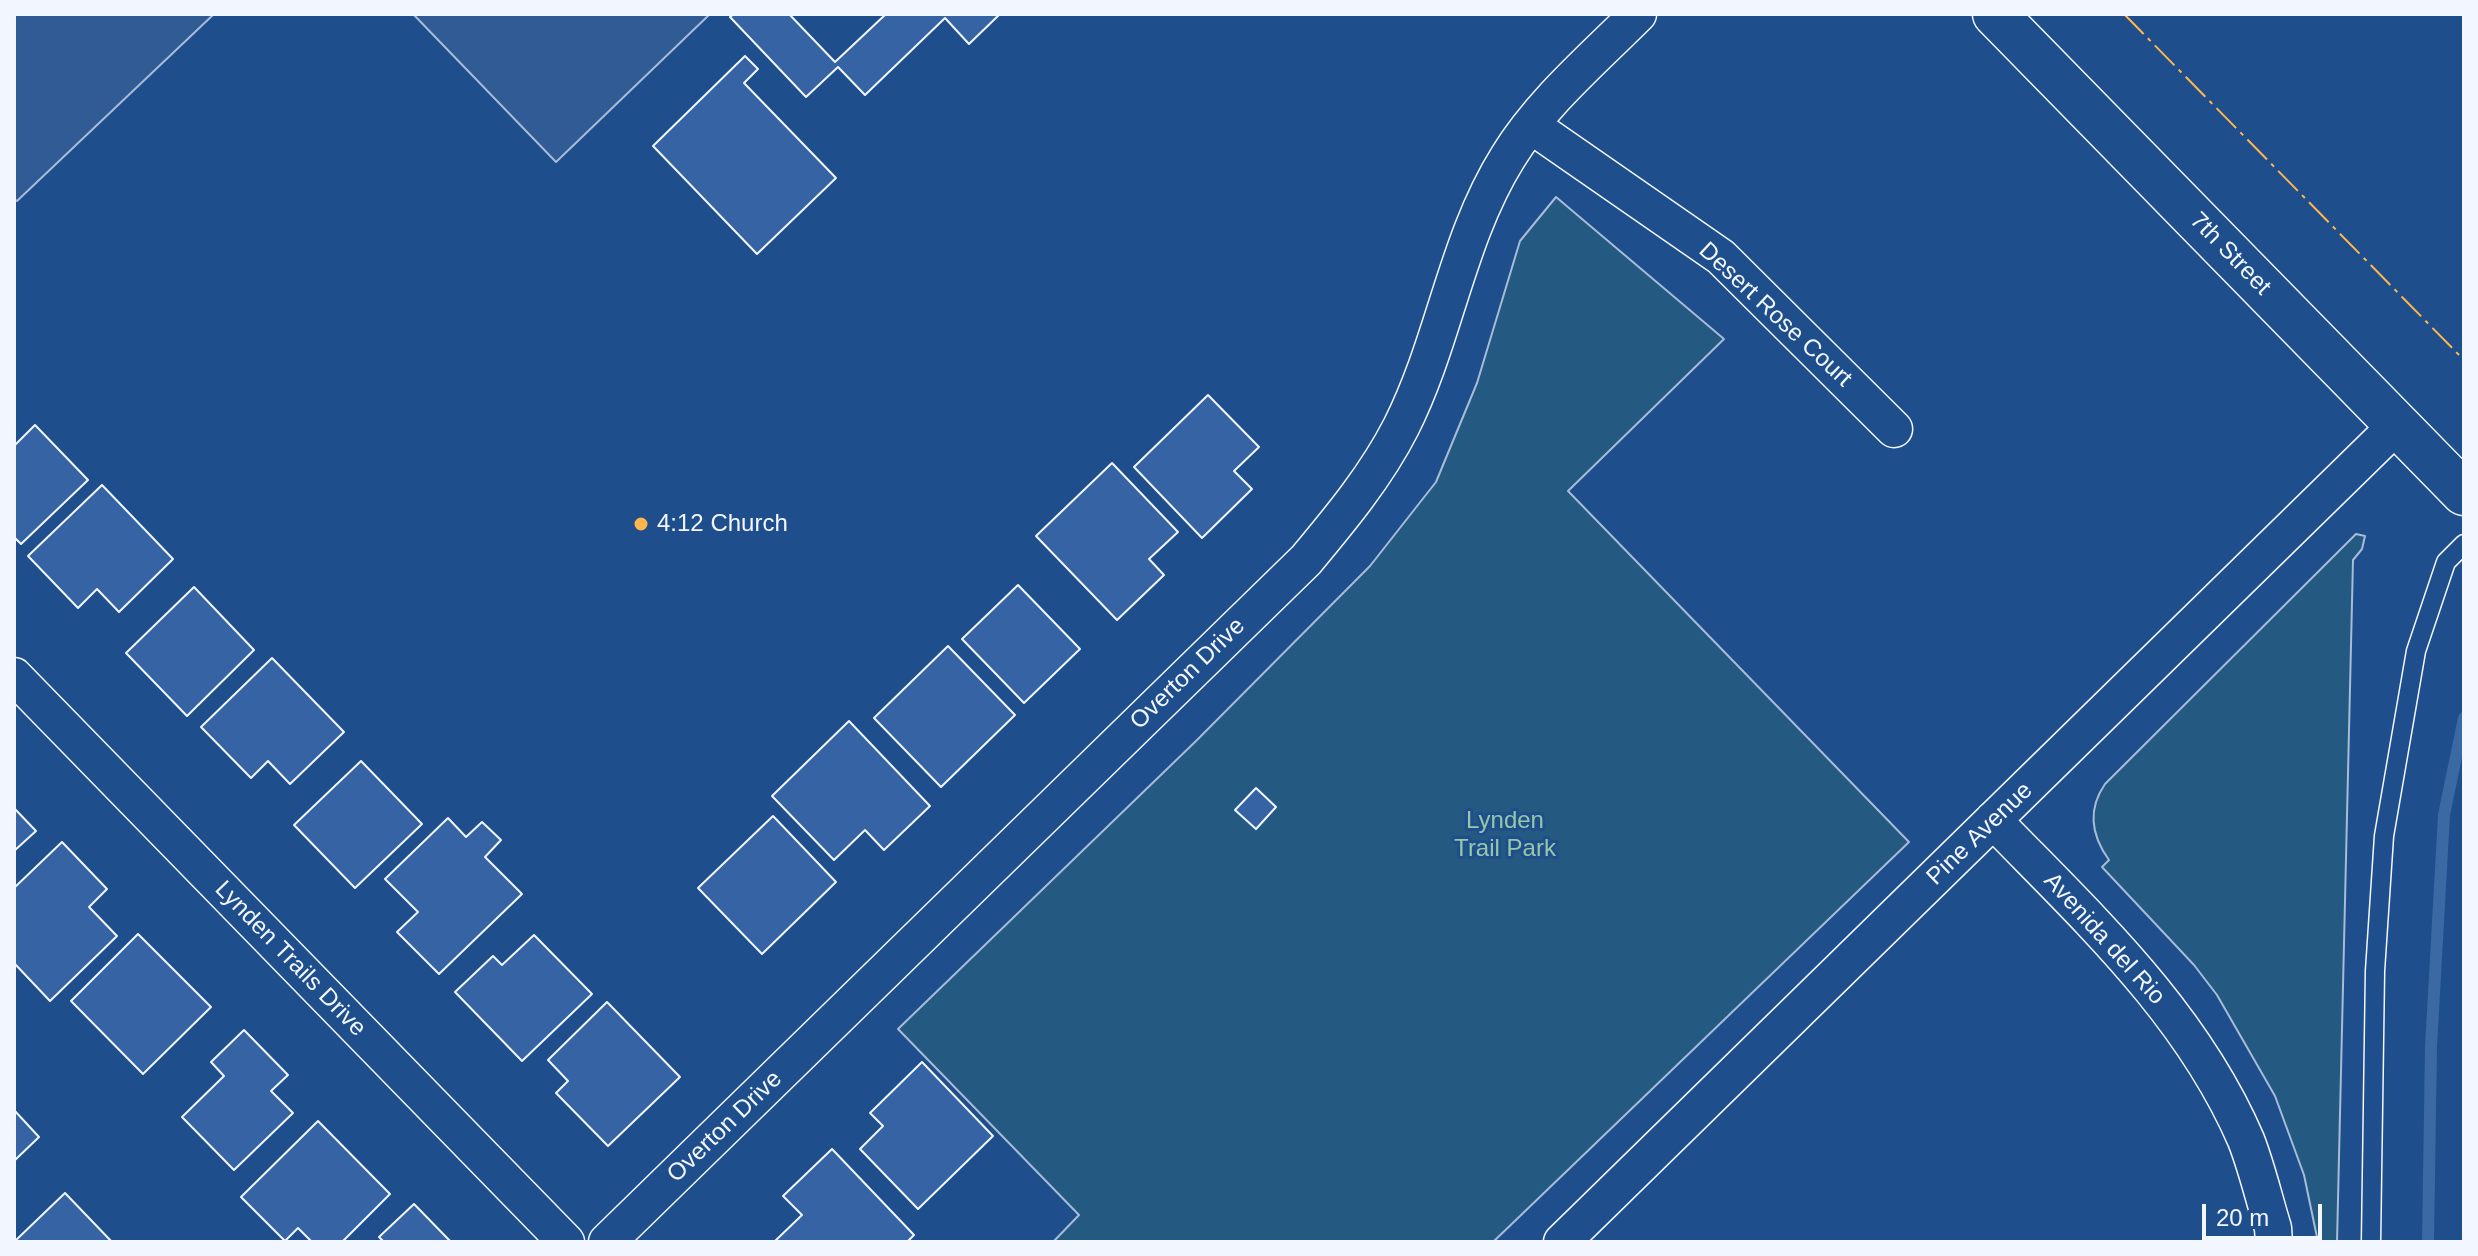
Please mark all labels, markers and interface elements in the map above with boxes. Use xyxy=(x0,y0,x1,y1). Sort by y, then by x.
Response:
street label: 7th Street xyxy=(2183,207,2277,301)
street label: Desert Rose Court xyxy=(1693,237,1857,393)
place label: 4:12 Church xyxy=(657,510,788,538)
marker: 4:12 Church xyxy=(632,515,650,533)
street label: Overton Drive xyxy=(1125,612,1251,736)
street label: Pine Avenue xyxy=(1921,777,2039,891)
park label: Lynden Trail Park xyxy=(1454,807,1556,863)
street label: Avenida del Rio xyxy=(2037,867,2171,1011)
street label: Lynden Trails Drive xyxy=(208,875,372,1043)
street label: Overton Drive xyxy=(662,1065,788,1189)
scale bar xyxy=(2206,1188,2326,1238)
text: 20 m xyxy=(2216,1204,2269,1231)

